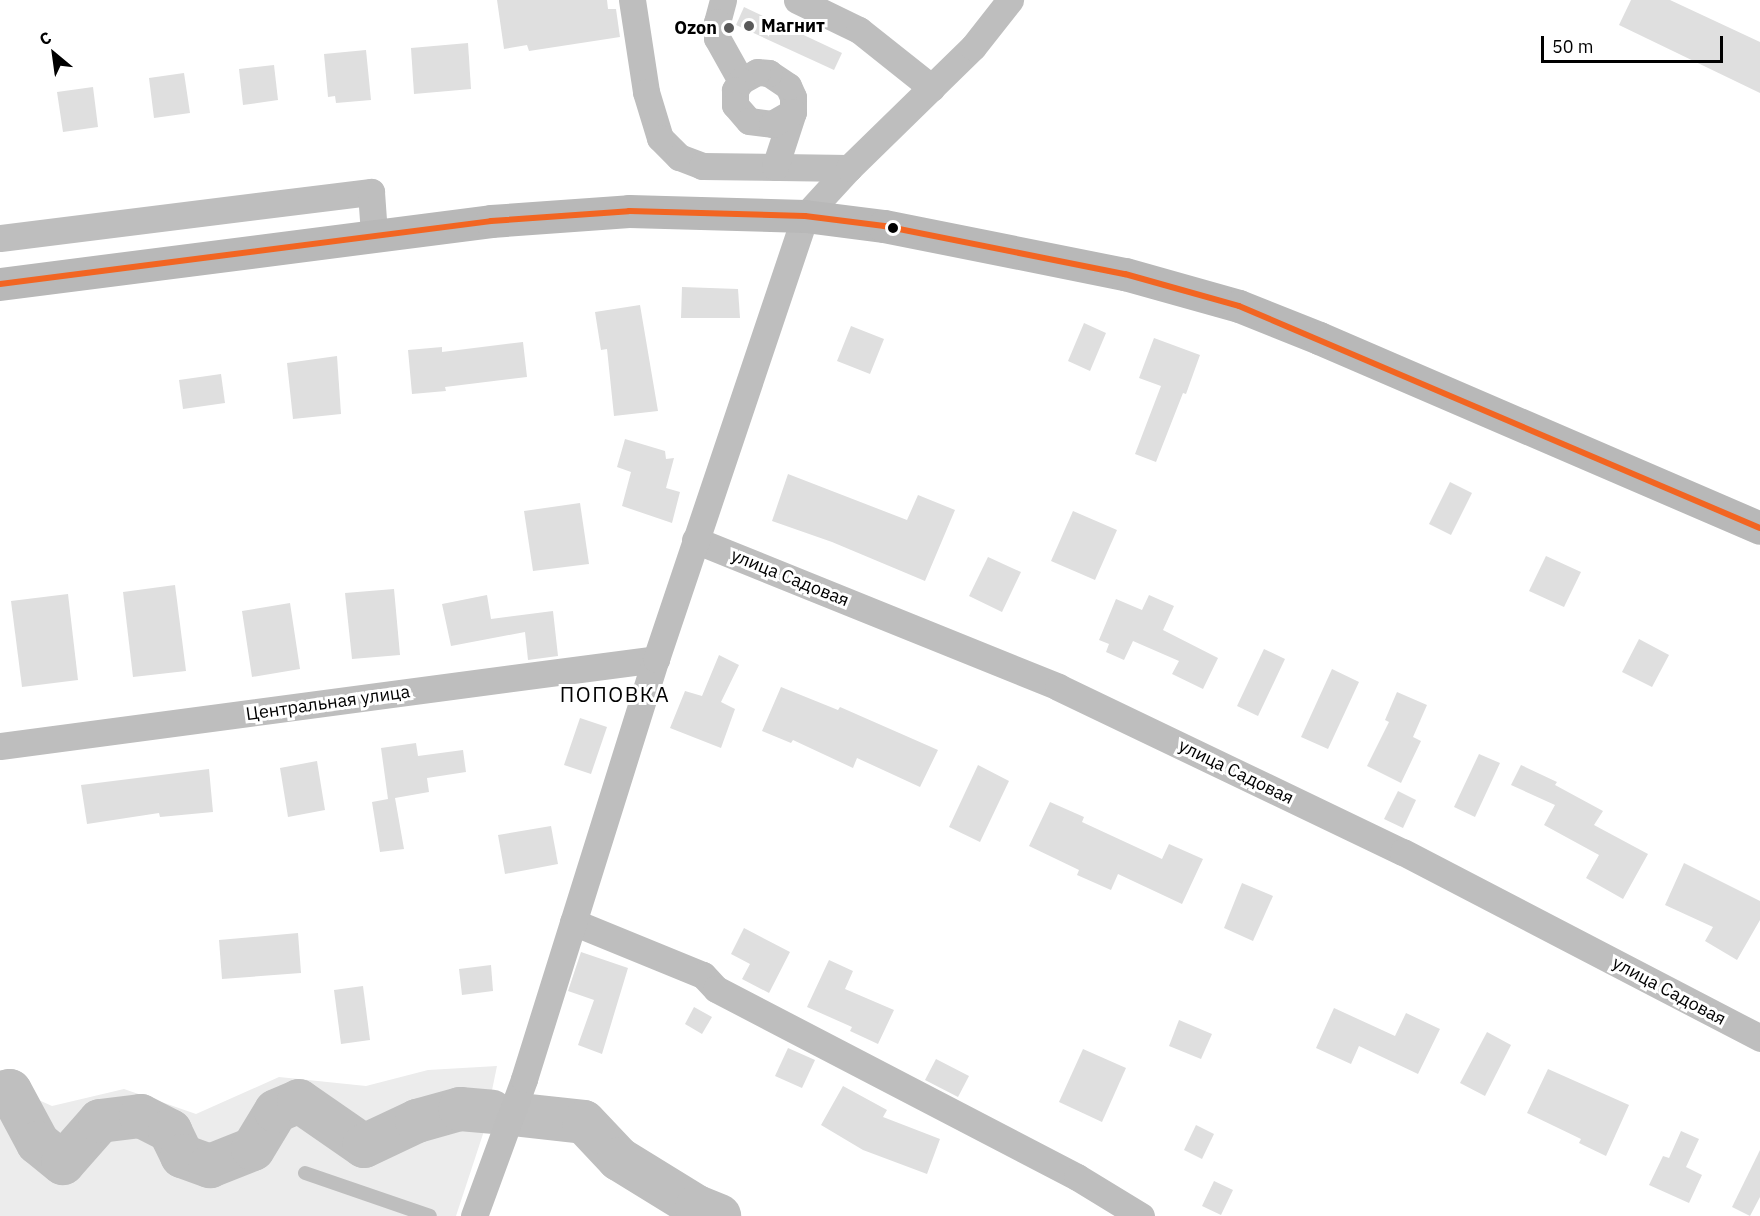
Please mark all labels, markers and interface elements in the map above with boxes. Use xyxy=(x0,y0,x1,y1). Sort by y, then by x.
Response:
place label: Магнит xyxy=(761,15,825,37)
place label: Ozon xyxy=(674,17,717,39)
marker: Магнит xyxy=(742,19,756,33)
marker: Ozon xyxy=(722,21,736,35)
north arrow xyxy=(24,24,84,84)
scale bar xyxy=(1544,24,1726,62)
text: С xyxy=(36,27,55,50)
text: 50 m xyxy=(1552,35,1594,58)
unlabelled marker xyxy=(887,222,899,234)
street label: улица Садовая xyxy=(728,545,852,611)
street label: Центральная улица xyxy=(244,681,412,725)
district label: ПОПОВКА xyxy=(560,681,670,707)
street label: улица Садовая xyxy=(1175,735,1297,809)
street label: улица Садовая xyxy=(1609,952,1729,1030)

